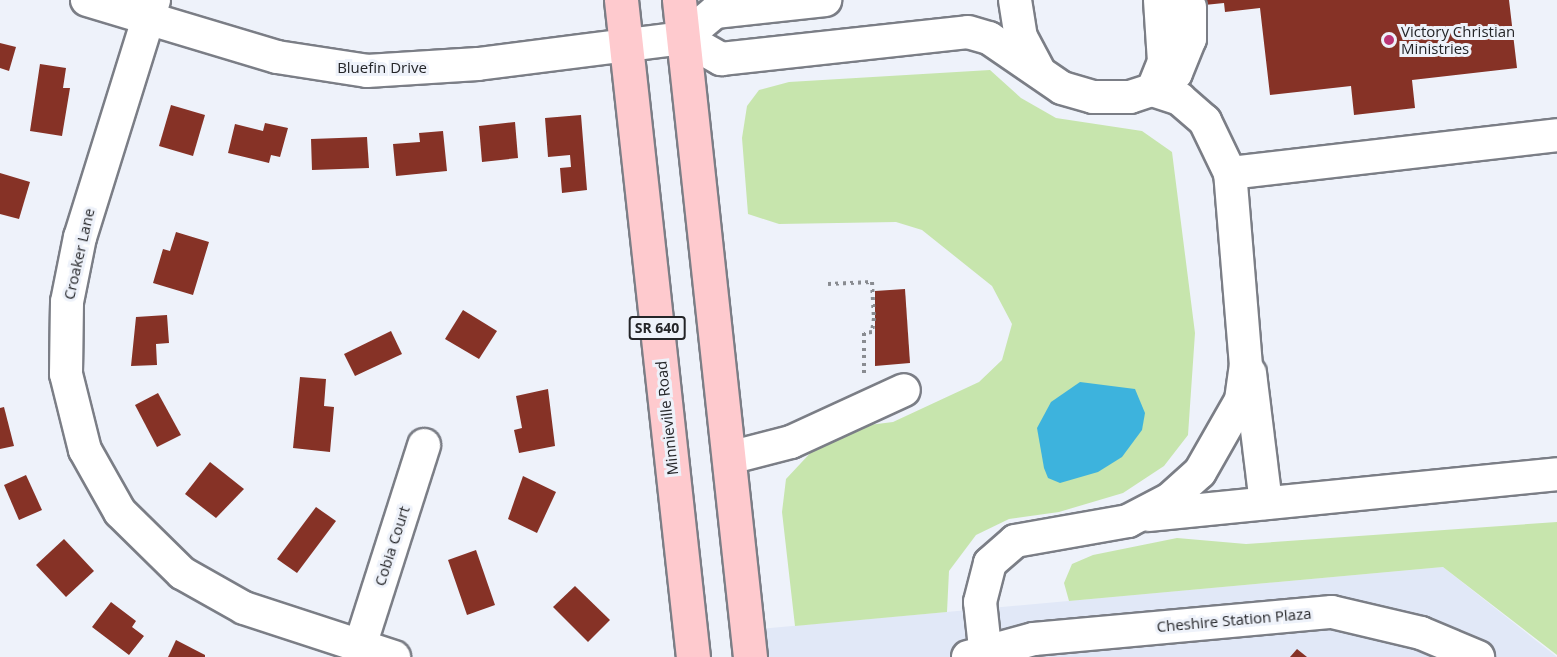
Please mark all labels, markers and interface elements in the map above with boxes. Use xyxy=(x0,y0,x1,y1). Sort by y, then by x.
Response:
place label: Victory Christian Ministries xyxy=(1401,22,1515,57)
marker: Victory Christian Ministries xyxy=(1382,33,1396,47)
street label: Bluefin Drive xyxy=(337,59,427,77)
street label: Croaker Lane xyxy=(60,207,98,301)
road number: SR 640 xyxy=(628,317,686,339)
street label: Minnieville Road xyxy=(652,360,682,476)
street label: Cobia Court xyxy=(371,504,413,588)
street label: Cheshire Station Plaza xyxy=(1156,604,1312,636)

